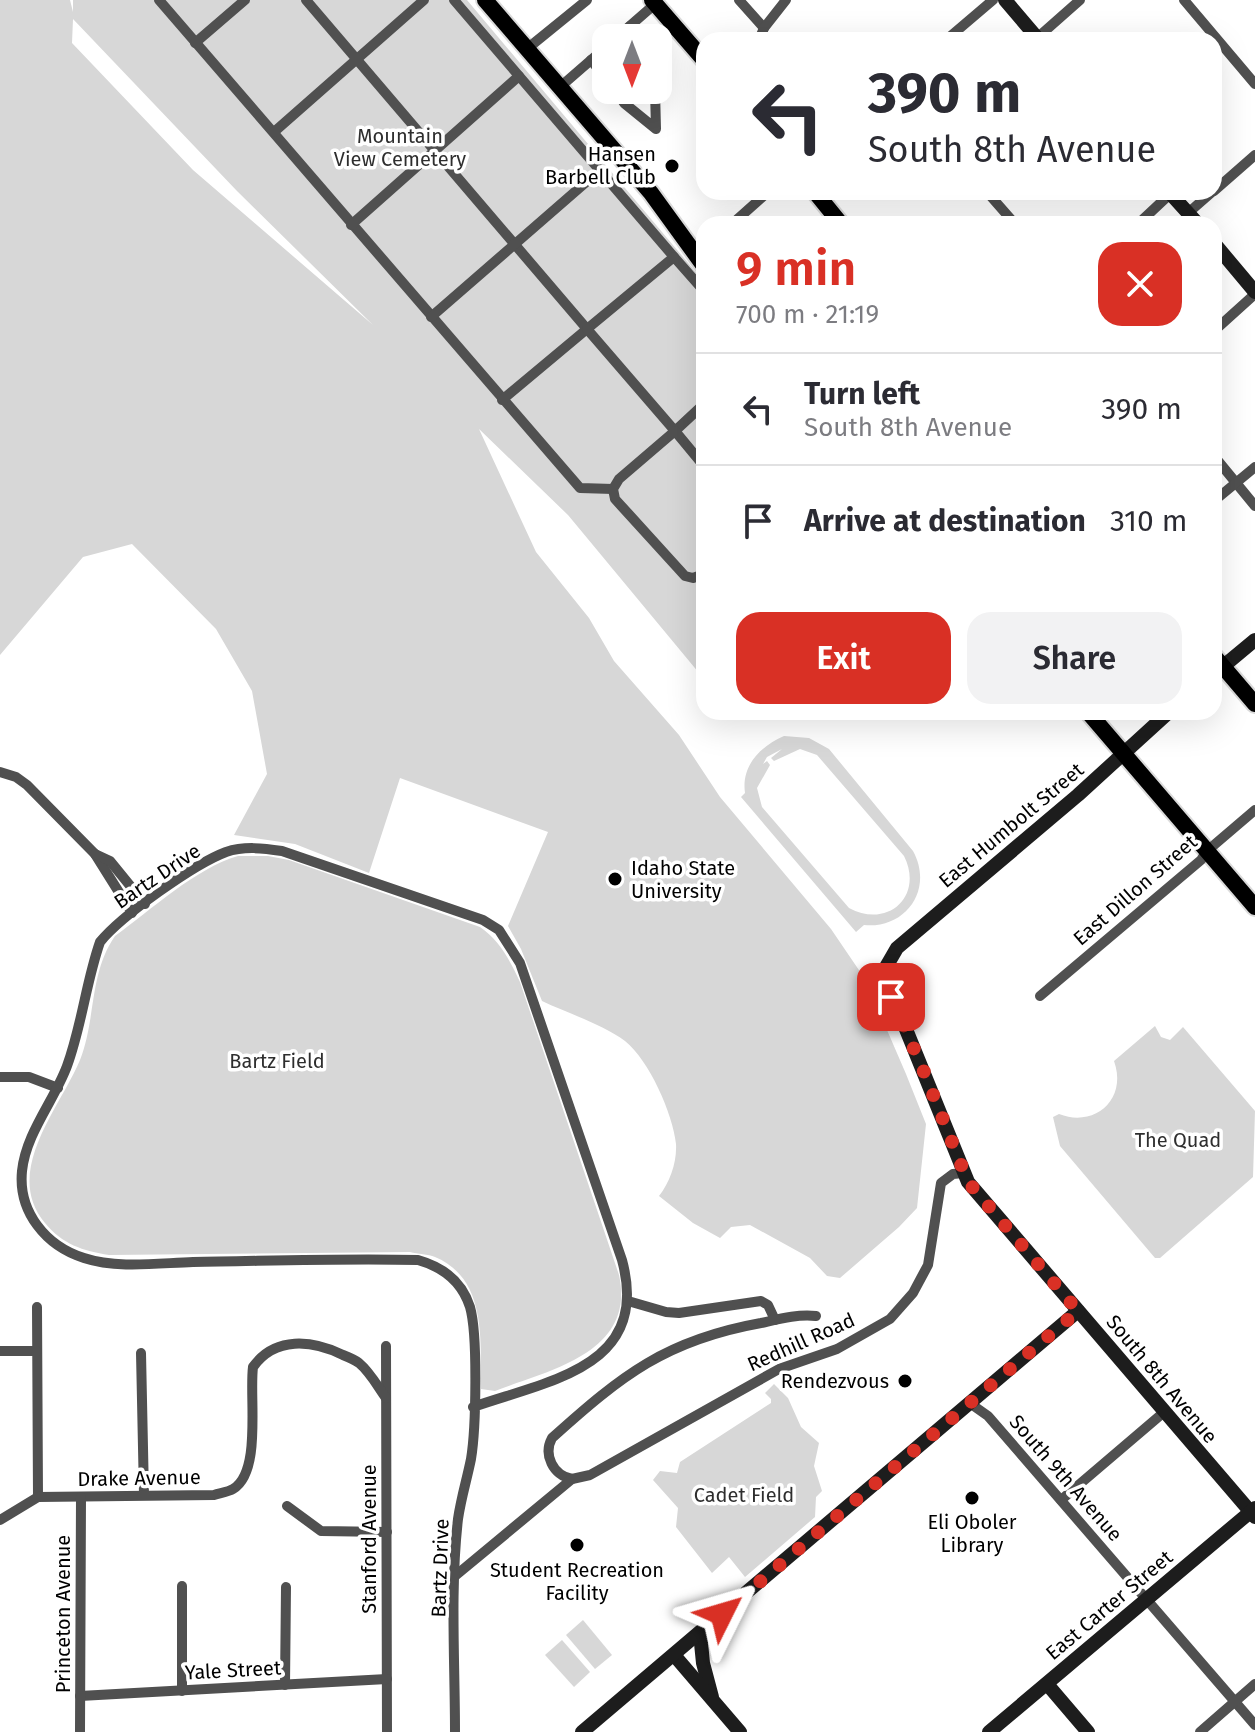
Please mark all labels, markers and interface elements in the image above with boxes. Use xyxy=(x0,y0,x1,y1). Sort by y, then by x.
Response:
north arrow xyxy=(592,24,672,104)
map controls xyxy=(592,24,672,104)
text: 390 m xyxy=(868,60,1021,127)
icon: left xyxy=(736,64,840,168)
park label: Mountain View Cemetery xyxy=(334,124,466,171)
text: South 8th Avenue xyxy=(868,128,1156,172)
place label: Hansen Barbell Club xyxy=(545,142,656,189)
marker: Hansen Barbell Club xyxy=(663,157,681,175)
text: 9 min xyxy=(736,240,856,298)
button: close xyxy=(1098,242,1182,326)
text: 700 m · 21:19 xyxy=(736,299,879,330)
text: Turn left xyxy=(804,376,920,412)
icon: left xyxy=(736,387,780,431)
text: 390 m xyxy=(1101,391,1182,427)
text: South 8th Avenue xyxy=(804,412,1012,443)
icon: arrive xyxy=(736,499,780,543)
text: Arrive at destination xyxy=(804,503,1086,539)
text: 310 m xyxy=(1110,503,1188,539)
button: Exit xyxy=(736,612,951,704)
button: Share xyxy=(967,612,1182,704)
street label: East Humbolt Street xyxy=(934,757,1089,893)
street label: East Dillon Street xyxy=(1068,829,1202,950)
street label: Bartz Drive xyxy=(109,838,205,914)
place label: Idaho State University xyxy=(631,856,735,903)
marker: Idaho State University xyxy=(606,870,624,888)
pin xyxy=(857,963,925,1031)
icon: arrive xyxy=(869,975,913,1019)
park label: Bartz Field xyxy=(229,1049,325,1073)
park label: The Quad xyxy=(1135,1128,1221,1152)
street label: Redhill Road xyxy=(744,1308,858,1376)
street label: South 8th Avenue xyxy=(1101,1310,1223,1448)
place label: Rendezvous xyxy=(781,1369,889,1393)
marker: Rendezvous xyxy=(896,1372,914,1390)
street label: South 9th Avenue xyxy=(1005,1410,1127,1546)
street label: Stanford Avenue xyxy=(357,1464,381,1614)
street label: Drake Avenue xyxy=(77,1465,201,1491)
park label: Cadet Field xyxy=(694,1483,794,1507)
marker: Eli Oboler Library xyxy=(963,1489,981,1507)
place label: Eli Oboler Library xyxy=(927,1510,1017,1557)
street label: Bartz Drive xyxy=(426,1518,454,1618)
street label: Princeton Avenue xyxy=(51,1535,75,1693)
marker: Student Recreation Facility xyxy=(568,1536,586,1554)
street label: East Carter Street xyxy=(1041,1545,1178,1665)
place label: Student Recreation Facility xyxy=(490,1558,664,1605)
position arrow xyxy=(680,1572,764,1656)
street label: Yale Street xyxy=(184,1655,282,1685)

